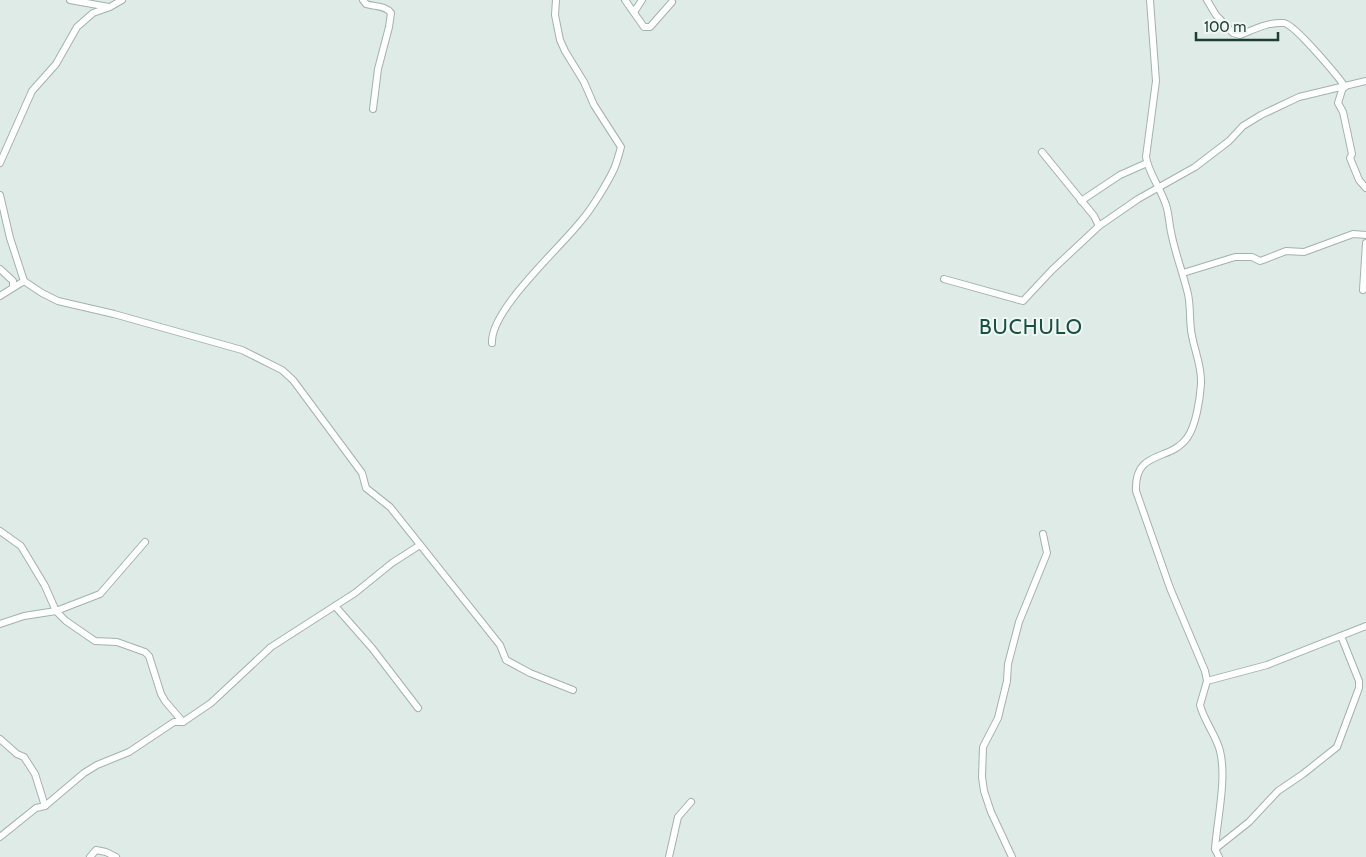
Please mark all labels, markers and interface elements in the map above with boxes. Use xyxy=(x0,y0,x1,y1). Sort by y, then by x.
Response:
scale bar xyxy=(1196,10,1278,42)
text: 100 m xyxy=(1204,18,1246,36)
district label: BUCHULO xyxy=(979,314,1083,339)

